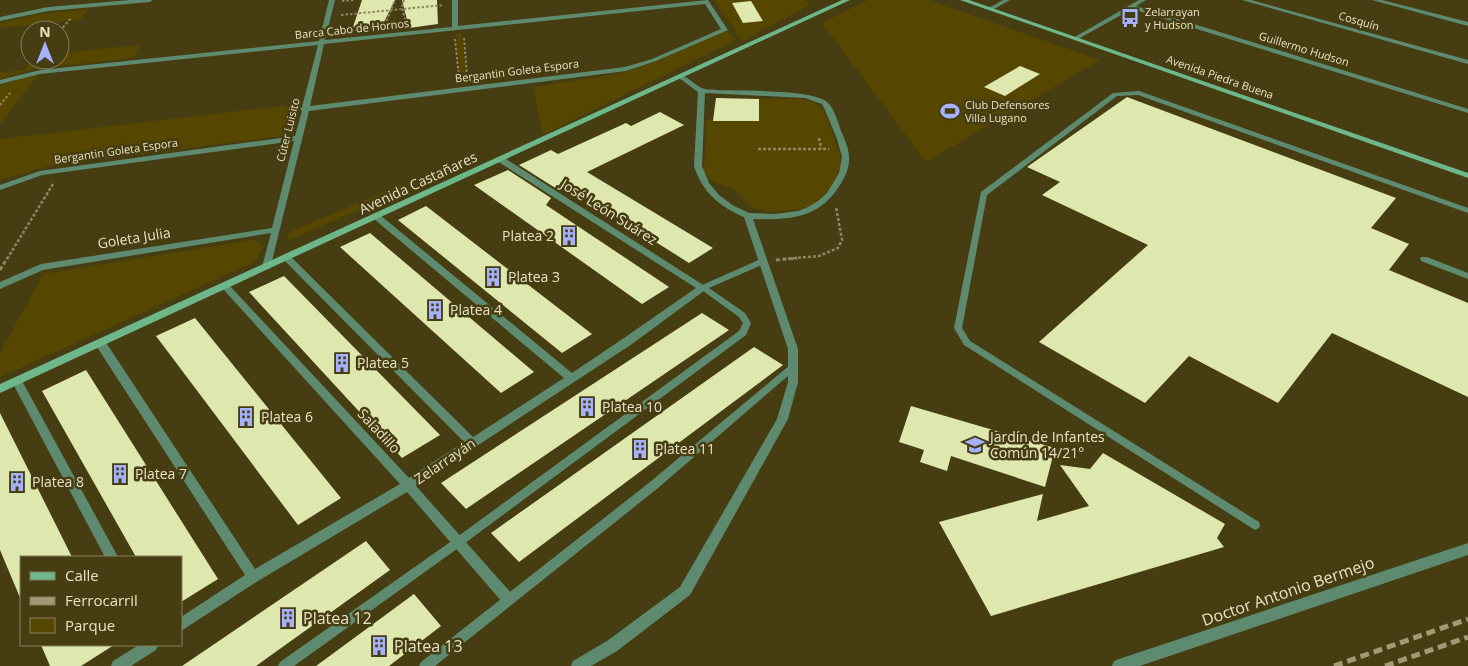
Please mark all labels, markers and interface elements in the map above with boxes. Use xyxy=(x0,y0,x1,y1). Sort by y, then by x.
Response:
place label: Zelarrayan y Hudson xyxy=(1145,4,1200,32)
bus stop icon: Zelarrayan y Hudson xyxy=(1119,7,1141,29)
street label: Cosquín xyxy=(1337,8,1381,33)
street label: Barca Cabo de Hornos xyxy=(294,15,410,42)
north arrow xyxy=(20,20,70,70)
text: N xyxy=(39,22,51,41)
street label: Guillermo Hudson xyxy=(1257,28,1351,69)
street label: Avenida Piedra Buena xyxy=(1165,51,1276,102)
street label: Bergantin Goleta Espora xyxy=(454,55,580,86)
street label: Cúter Luisito xyxy=(272,96,303,163)
place label: Club Defensores Villa Lugano xyxy=(965,97,1050,125)
sports icon: Club Defensores Villa Lugano xyxy=(939,100,961,122)
street label: Bergantin Goleta Espora xyxy=(53,134,179,167)
street label: Avenida Castañares xyxy=(356,147,480,218)
street label: José León Suárez xyxy=(556,173,661,249)
street label: Goleta Julia xyxy=(96,222,172,253)
building icon: Platea 2 xyxy=(558,225,580,247)
place label: Platea 2 xyxy=(502,226,554,245)
building icon: Platea 3 xyxy=(482,266,504,288)
place label: Platea 3 xyxy=(508,267,560,286)
building icon: Platea 4 xyxy=(424,299,446,321)
place label: Platea 4 xyxy=(450,300,502,319)
building icon: Platea 5 xyxy=(331,352,353,374)
place label: Platea 5 xyxy=(357,353,409,372)
building icon: Platea 10 xyxy=(576,396,598,418)
place label: Platea 10 xyxy=(602,397,662,416)
street label: Saladillo xyxy=(354,404,405,457)
building icon: Platea 6 xyxy=(235,406,257,428)
place label: Platea 6 xyxy=(261,407,313,426)
place label: Jardín de Infantes Común 14/21° xyxy=(988,427,1105,462)
street label: Zelarrayán xyxy=(410,433,479,488)
school or university icon: Jardín de Infantes Común 14/21° xyxy=(964,434,986,456)
building icon: Platea 11 xyxy=(629,438,651,460)
place label: Platea 11 xyxy=(655,439,715,458)
building icon: Platea 7 xyxy=(109,463,131,485)
place label: Platea 7 xyxy=(135,464,187,483)
building icon: Platea 8 xyxy=(6,471,28,493)
place label: Platea 8 xyxy=(32,472,84,491)
street label: Doctor Antonio Bermejo xyxy=(1199,551,1377,631)
legend xyxy=(20,556,182,646)
text: Calle xyxy=(65,565,99,585)
text: Ferrocarril xyxy=(65,590,138,610)
building icon: Platea 12 xyxy=(277,607,299,629)
place label: Platea 12 xyxy=(303,607,372,629)
text: Parque xyxy=(65,615,115,635)
building icon: Platea 13 xyxy=(368,635,390,657)
place label: Platea 13 xyxy=(394,635,463,657)

